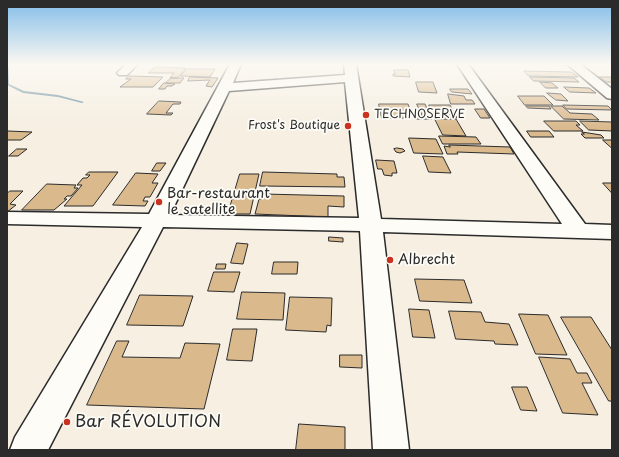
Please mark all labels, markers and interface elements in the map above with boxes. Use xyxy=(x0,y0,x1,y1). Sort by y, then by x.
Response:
place label: TECHNOSERVE xyxy=(374,108,465,122)
marker: TECHNOSERVE xyxy=(361,110,371,120)
place label: Frost's Boutique xyxy=(248,119,340,133)
marker: Frost's Boutique xyxy=(343,121,353,131)
place label: Bar-restaurant le satellite xyxy=(167,186,270,218)
marker: Bar-restaurant le satellite xyxy=(154,197,164,207)
place label: Albrecht xyxy=(398,252,455,268)
marker: Albrecht xyxy=(385,255,395,265)
place label: Bar RÉVOLUTION xyxy=(75,412,221,432)
marker: Bar RÉVOLUTION xyxy=(62,417,72,427)

